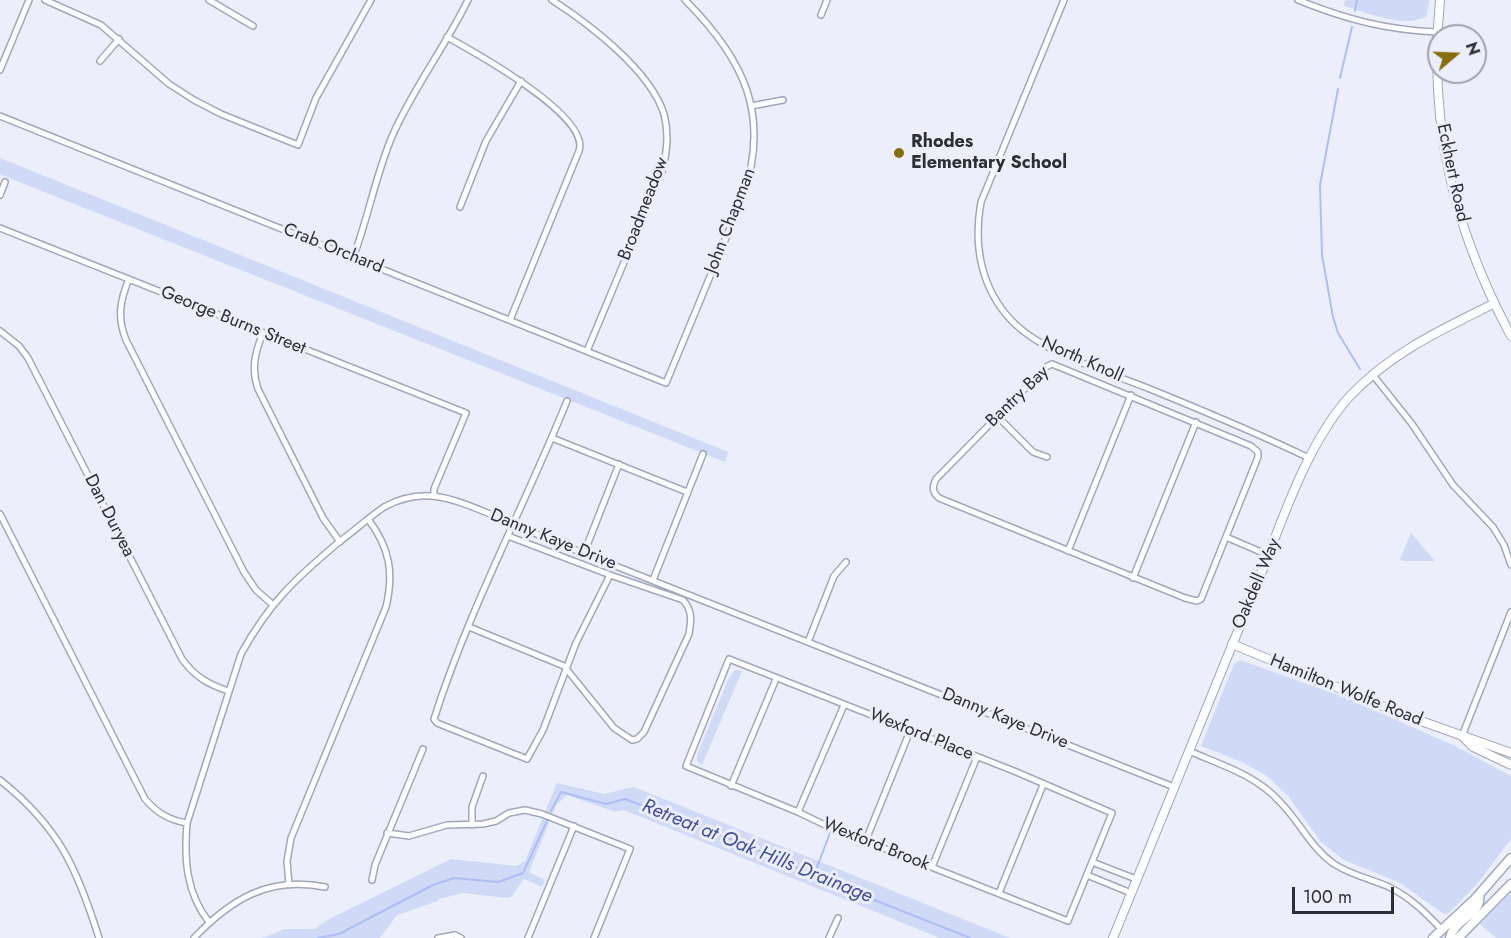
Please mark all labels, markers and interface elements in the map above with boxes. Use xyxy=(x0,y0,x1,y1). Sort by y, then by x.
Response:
north arrow xyxy=(1427,24,1487,84)
text: N xyxy=(1460,39,1486,58)
street label: Eckhert Road xyxy=(1431,122,1473,224)
place label: Rhodes Elementary School xyxy=(911,132,1067,174)
marker: Rhodes Elementary School xyxy=(892,146,906,160)
street label: Broadmeadow xyxy=(614,154,674,264)
street label: John Chapman xyxy=(701,165,761,277)
street label: Crab Orchard xyxy=(280,219,386,279)
street label: George Burns Street xyxy=(157,282,309,360)
street label: North Knoll xyxy=(1038,332,1126,388)
street label: Bantry Bay xyxy=(982,362,1054,432)
street label: Dan Duryea xyxy=(79,471,139,561)
street label: Danny Kaye Drive xyxy=(487,505,619,575)
street label: Oakdell Way xyxy=(1228,535,1286,633)
street label: Hamilton Wolfe Road xyxy=(1267,651,1425,731)
street label: Danny Kaye Drive xyxy=(939,684,1071,754)
street label: Wexford Place xyxy=(866,704,976,766)
water label: Retreat at Oak Hills Drainage xyxy=(638,795,876,909)
street label: Wexford Brook xyxy=(819,814,933,876)
scale bar xyxy=(1295,875,1397,913)
text: 100 m xyxy=(1303,884,1352,910)

